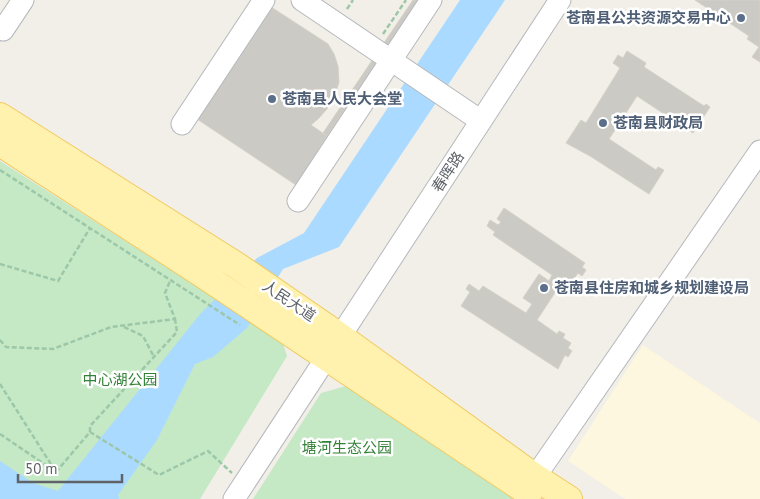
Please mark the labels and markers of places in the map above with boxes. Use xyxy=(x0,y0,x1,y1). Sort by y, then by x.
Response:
place label: 苍南县公共资源交易中心 xyxy=(566,8,731,27)
marker: 苍南县公共资源交易中心 xyxy=(735,12,747,24)
place label: 苍南县人民大会堂 xyxy=(282,89,402,108)
marker: 苍南县人民大会堂 xyxy=(266,93,278,105)
place label: 苍南县财政局 xyxy=(613,113,703,132)
marker: 苍南县财政局 xyxy=(597,117,609,129)
place label: 苍南县住房和城乡规划建设局 xyxy=(554,278,749,297)
marker: 苍南县住房和城乡规划建设局 xyxy=(538,282,550,294)

